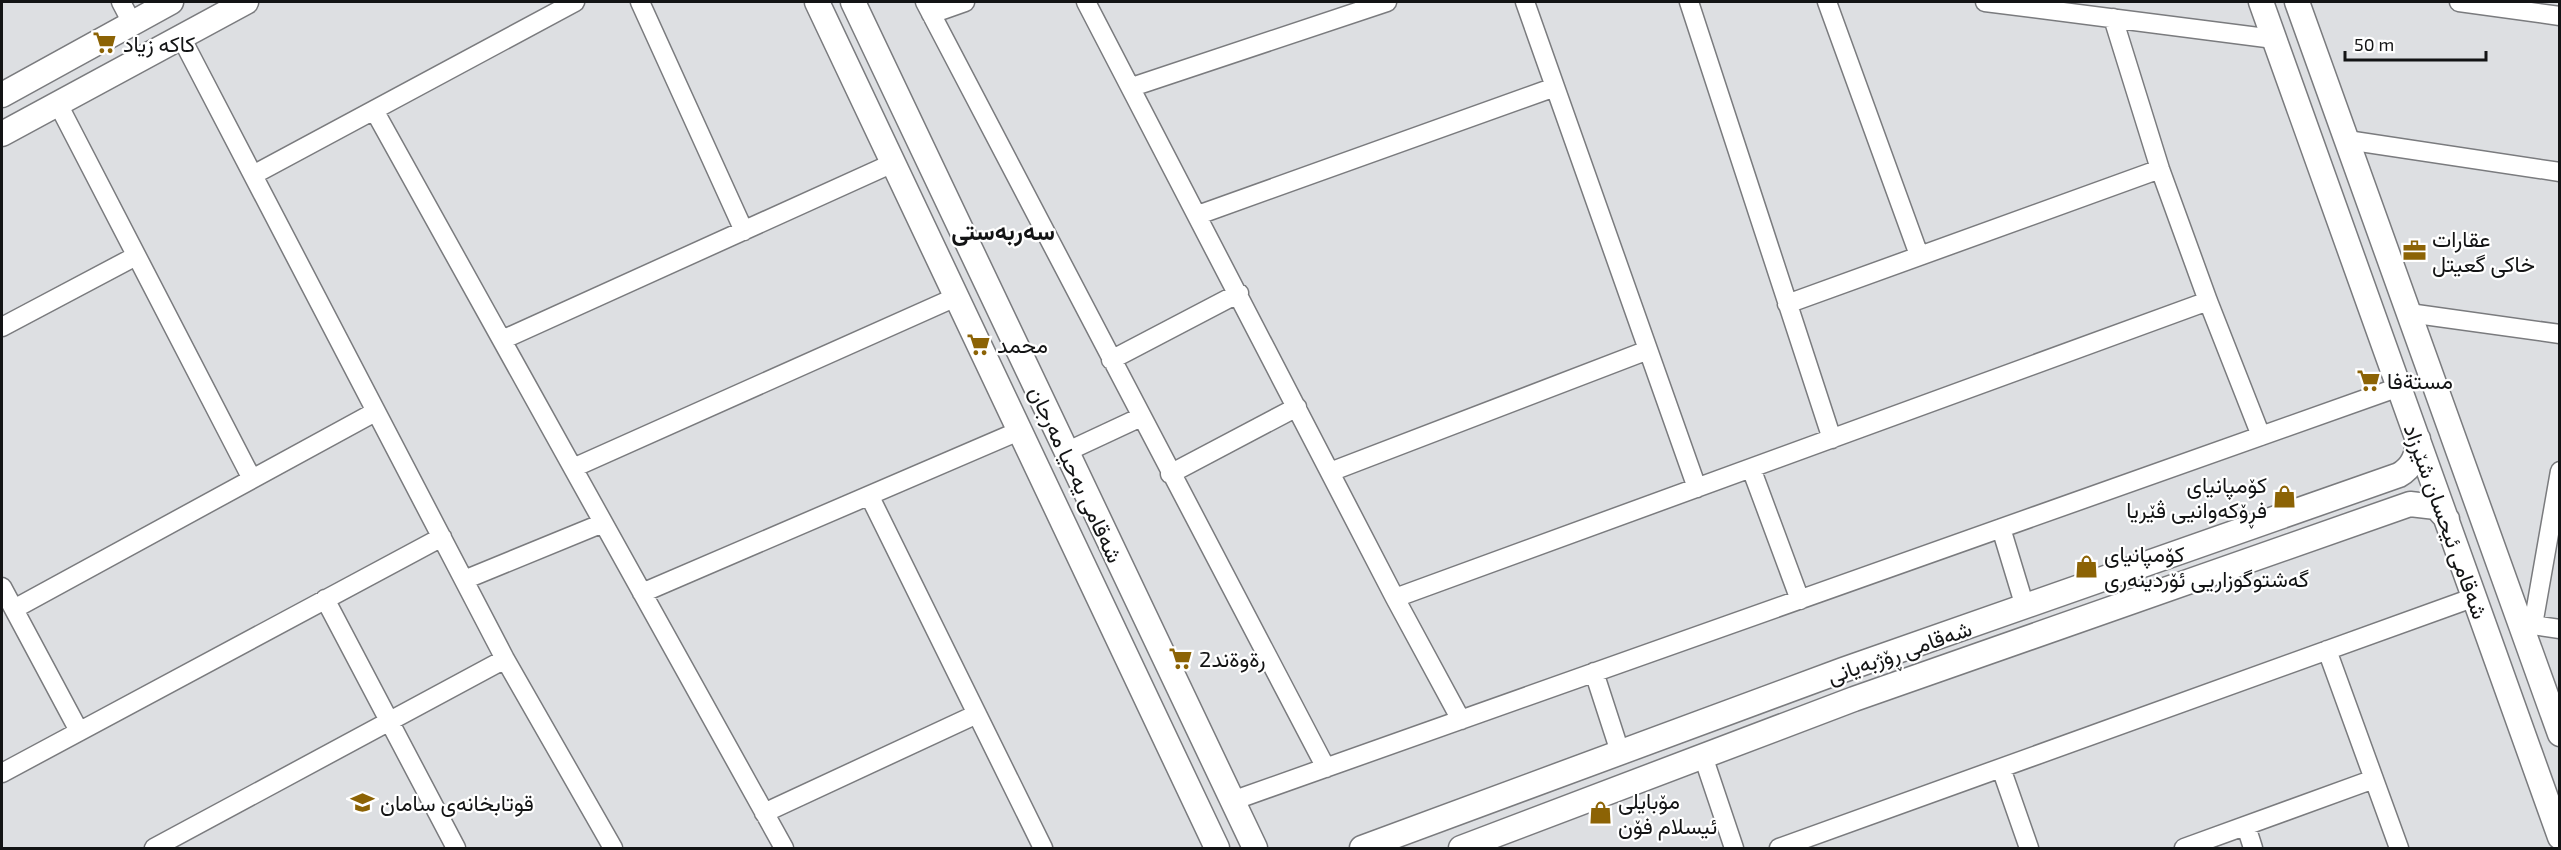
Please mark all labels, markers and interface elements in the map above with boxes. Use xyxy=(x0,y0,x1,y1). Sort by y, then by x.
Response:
scale bar xyxy=(2345,24,2486,62)
supermarket icon: کاکە زیاد xyxy=(92,30,118,56)
place label: کاکە زیاد xyxy=(123,30,196,58)
text: 50 m xyxy=(2354,33,2394,55)
district label: سه‌ربه‌ستی xyxy=(951,216,1055,247)
place label: عقارات خاكى گعيتل xyxy=(2432,225,2535,278)
office icon: عقارات خاكى گعيتل xyxy=(2401,238,2427,264)
supermarket icon: محمد xyxy=(966,331,992,357)
place label: محمد xyxy=(997,331,1048,357)
supermarket icon: مستةفا xyxy=(2356,367,2382,393)
place label: مستةفا xyxy=(2387,367,2453,393)
street label: شەقامی یەحیا مەرجان xyxy=(1023,382,1129,567)
street label: شەقامی ئیحسان شێرزاد xyxy=(2398,420,2494,623)
place label: کۆمپانیای فڕۆکەوانیی ڤێریا xyxy=(2126,471,2267,529)
shop icon: کۆمپانیای فڕۆکەوانیی ڤێریا xyxy=(2272,484,2298,510)
place label: کۆمپانیای گەشتوگوزاریی ئۆردینەری xyxy=(2104,540,2309,593)
shop icon: کۆمپانیای گەشتوگوزاریی ئۆردینەری xyxy=(2073,553,2099,579)
street label: شەقامی ڕۆژبەیانی xyxy=(1823,614,1977,694)
supermarket icon: رةوةند2 xyxy=(1168,645,1194,671)
place label: رةوةند2 xyxy=(1199,645,1265,673)
place label: مۆبایلی ئیسلام فۆن xyxy=(1618,787,1717,841)
school or university icon: قوتابخانەی سامان xyxy=(349,789,375,815)
place label: قوتابخانەی سامان xyxy=(380,789,534,817)
shop icon: مۆبایلی ئیسلام فۆن xyxy=(1587,800,1613,826)

